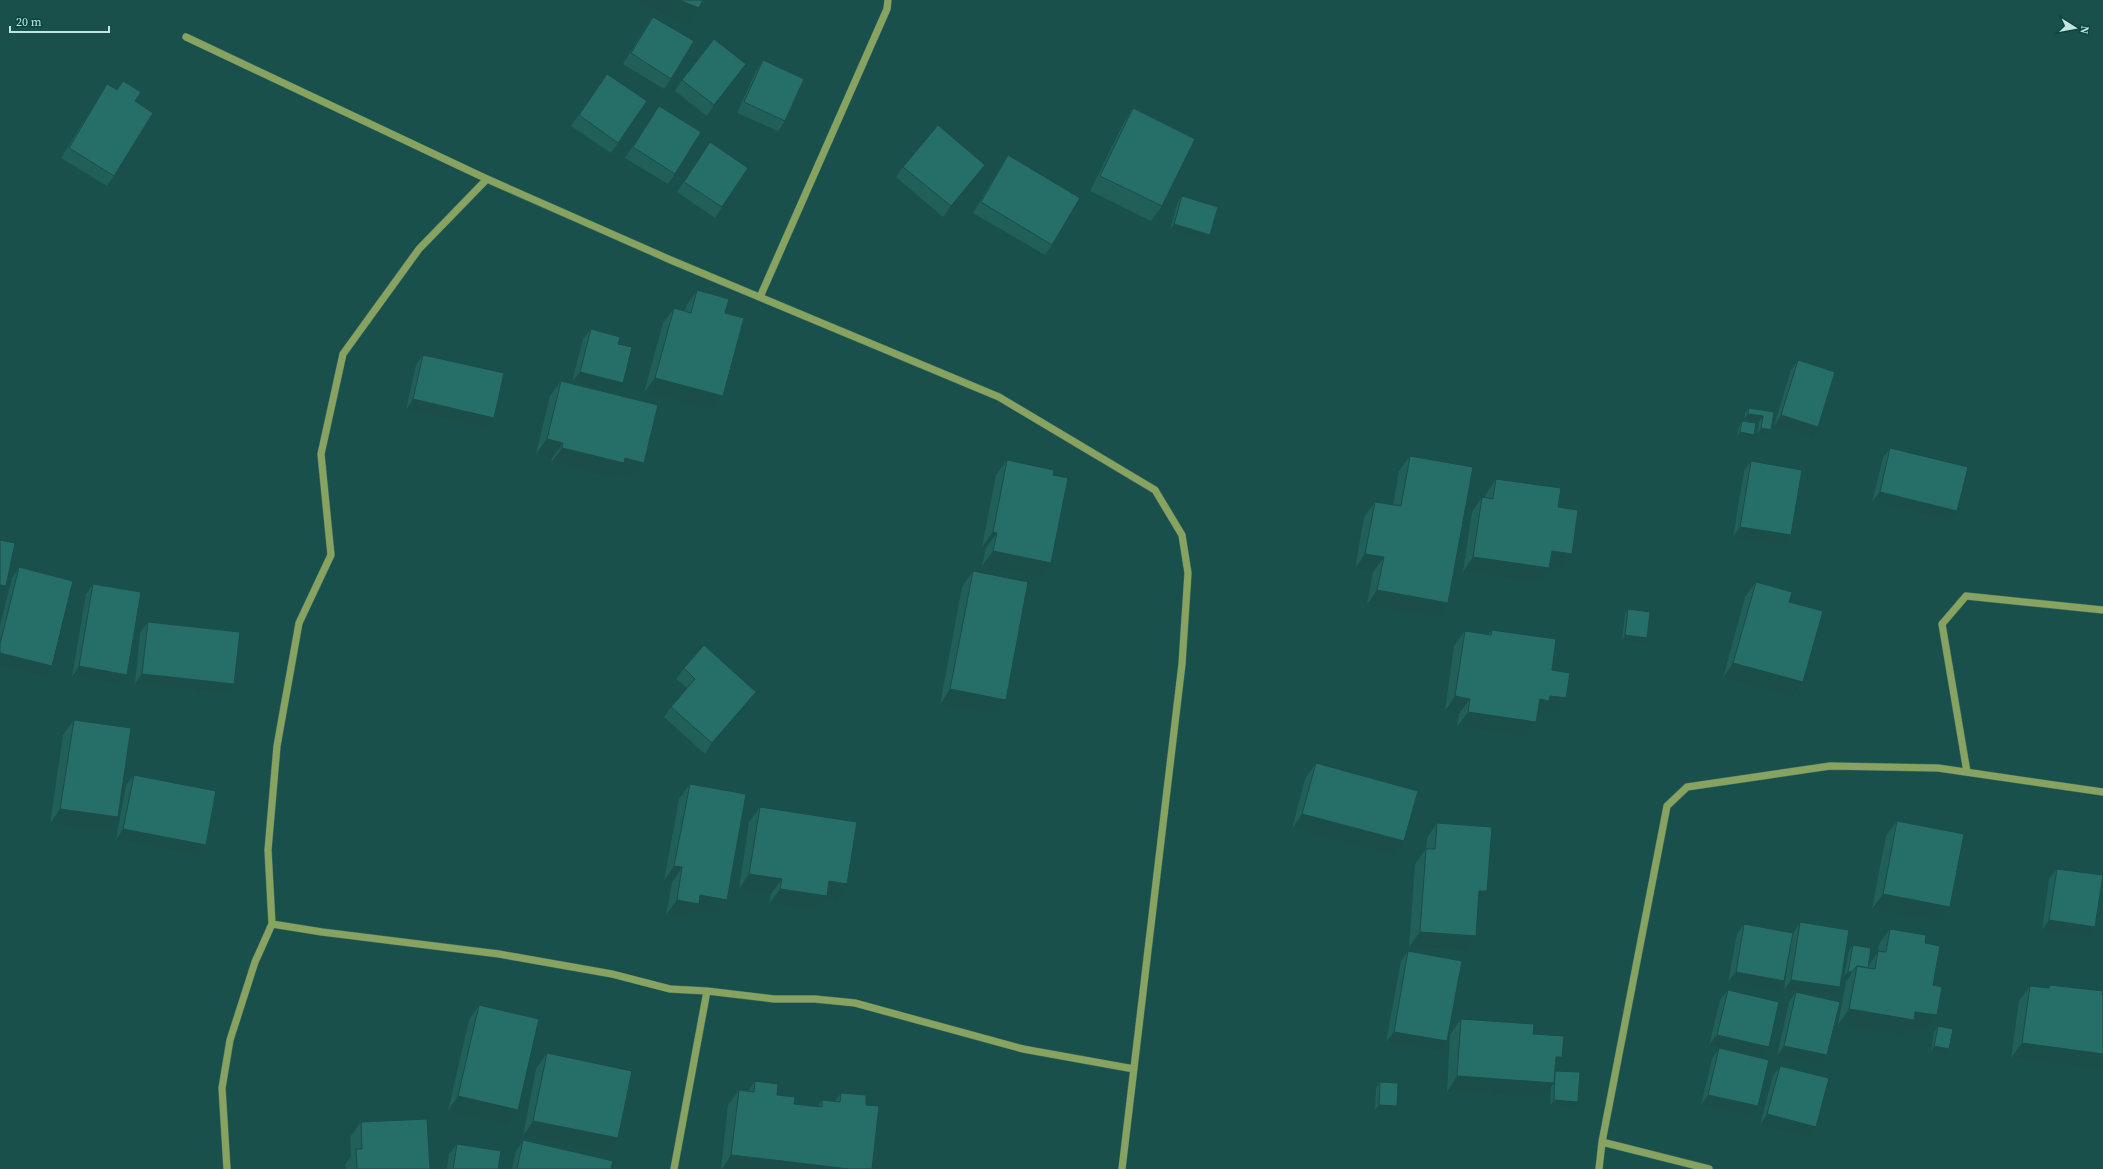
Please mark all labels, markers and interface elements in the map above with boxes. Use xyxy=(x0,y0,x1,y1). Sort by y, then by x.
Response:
scale bar xyxy=(10,8,109,34)
north arrow xyxy=(2055,8,2095,48)
text: 20 m xyxy=(16,14,42,30)
text: N xyxy=(2076,24,2092,35)

